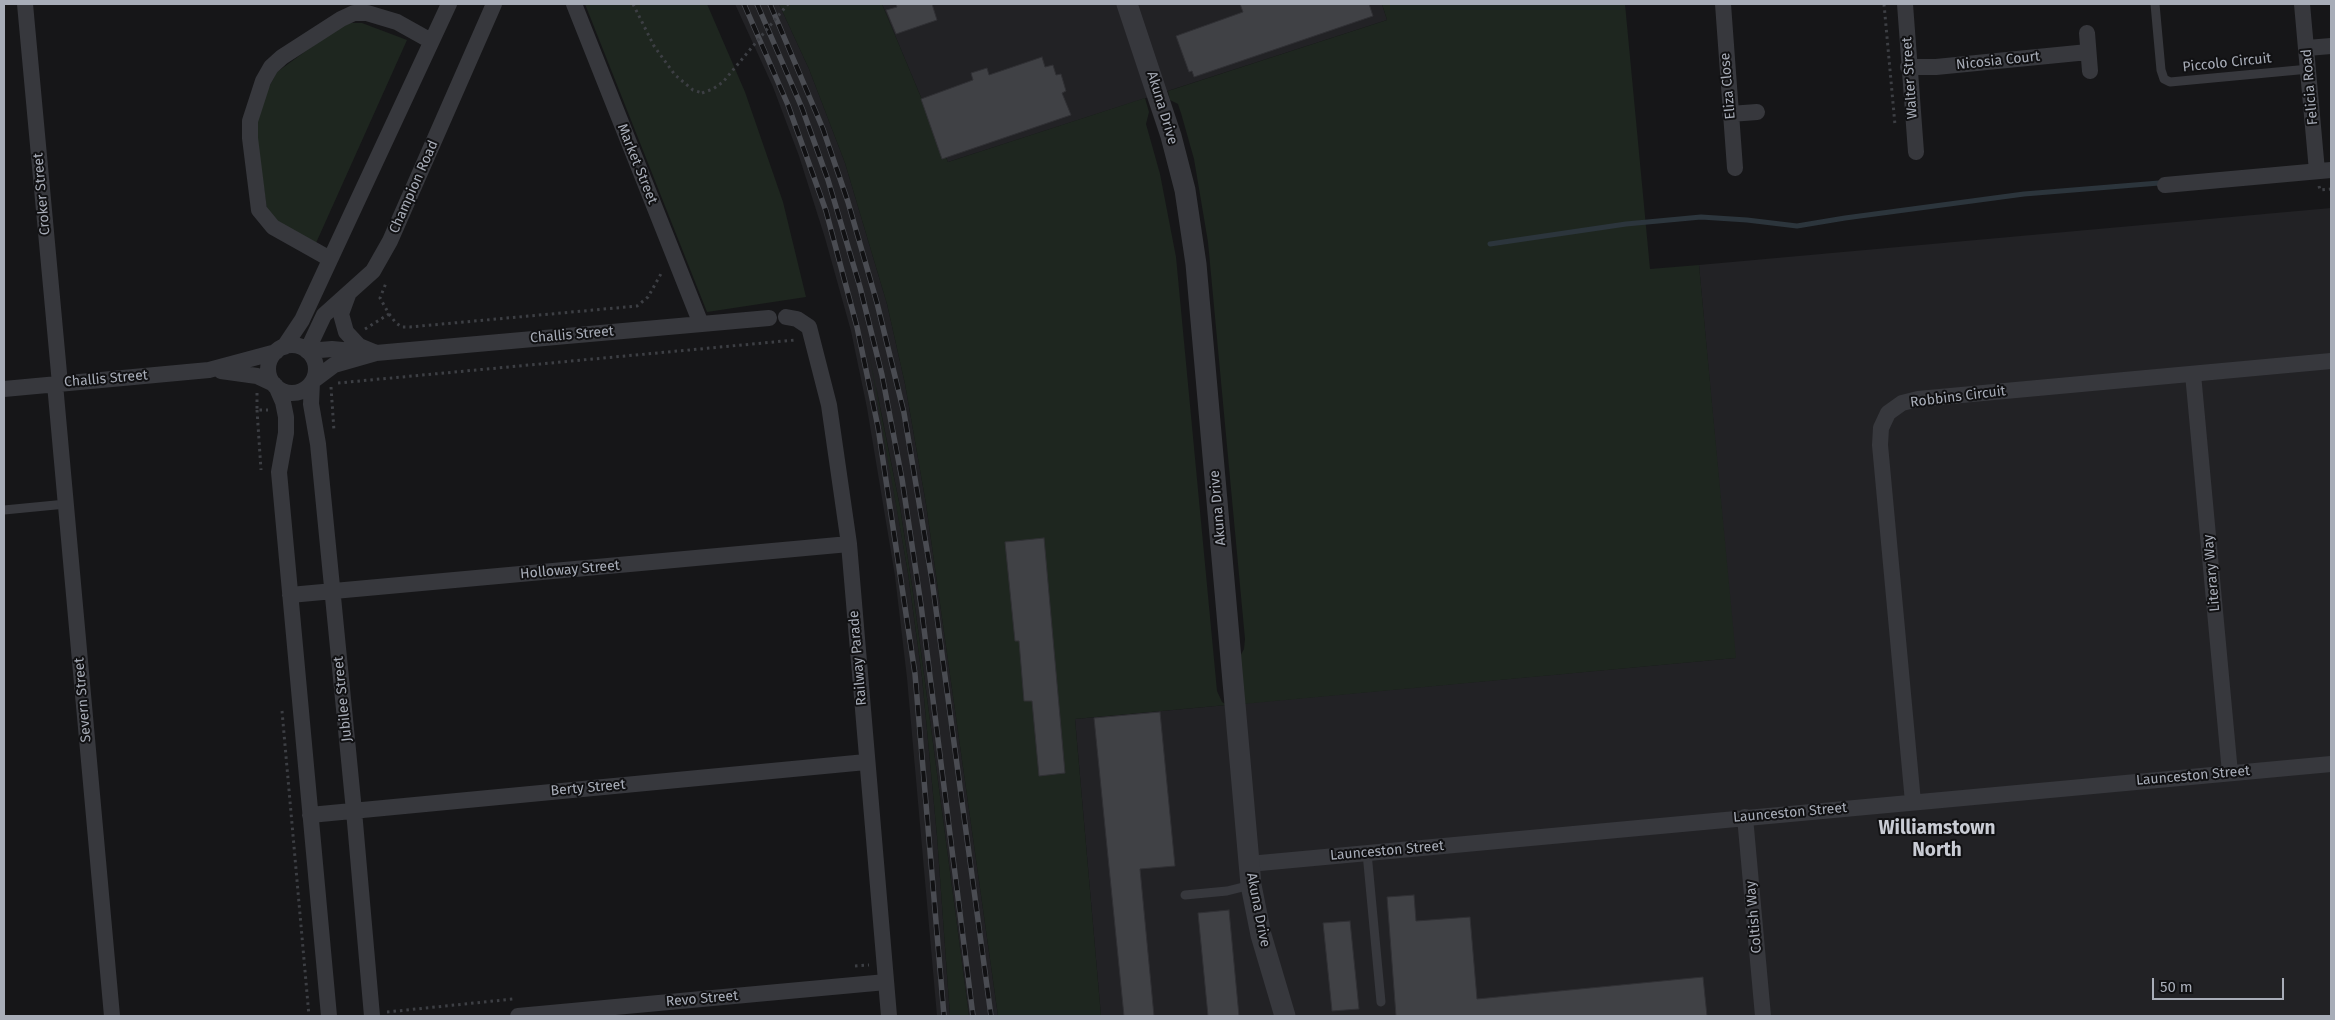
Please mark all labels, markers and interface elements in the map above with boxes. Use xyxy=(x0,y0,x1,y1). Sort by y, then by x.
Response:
street label: Walter Street xyxy=(1899,36,1921,120)
street label: Nicosia Court xyxy=(1955,48,2041,74)
street label: Felicia Road xyxy=(2298,48,2322,126)
street label: Piccolo Circuit xyxy=(2182,50,2272,76)
street label: Eliza Close xyxy=(1717,52,1739,120)
street label: Akuna Drive xyxy=(1143,69,1181,147)
street label: Market Street xyxy=(613,121,661,207)
street label: Champion Road xyxy=(386,138,442,236)
street label: Croker Street xyxy=(30,152,54,236)
street label: Challis Street xyxy=(530,323,614,347)
street label: Challis Street xyxy=(64,367,148,391)
street label: Robbins Circuit xyxy=(1909,383,2007,411)
street label: Akuna Drive xyxy=(1206,470,1230,546)
street label: Literary Way xyxy=(2200,534,2224,612)
street label: Holloway Street xyxy=(520,557,620,583)
street label: Railway Parade xyxy=(845,610,871,706)
street label: Jubilee Street xyxy=(330,656,356,742)
street label: Severn Street xyxy=(71,657,95,743)
street label: Launceston Street xyxy=(2135,763,2251,789)
street label: Berty Street xyxy=(550,776,626,800)
street label: Launceston Street xyxy=(1732,800,1848,826)
district label: Williamstown North xyxy=(1878,818,1996,862)
street label: Launceston Street xyxy=(1329,838,1445,864)
street label: Akuna Drive xyxy=(1243,871,1273,949)
street label: Coltish Way xyxy=(1742,880,1766,954)
scale bar xyxy=(2155,968,2288,1000)
text: 50 m xyxy=(2160,978,2193,996)
street label: Revo Street xyxy=(665,987,739,1011)

